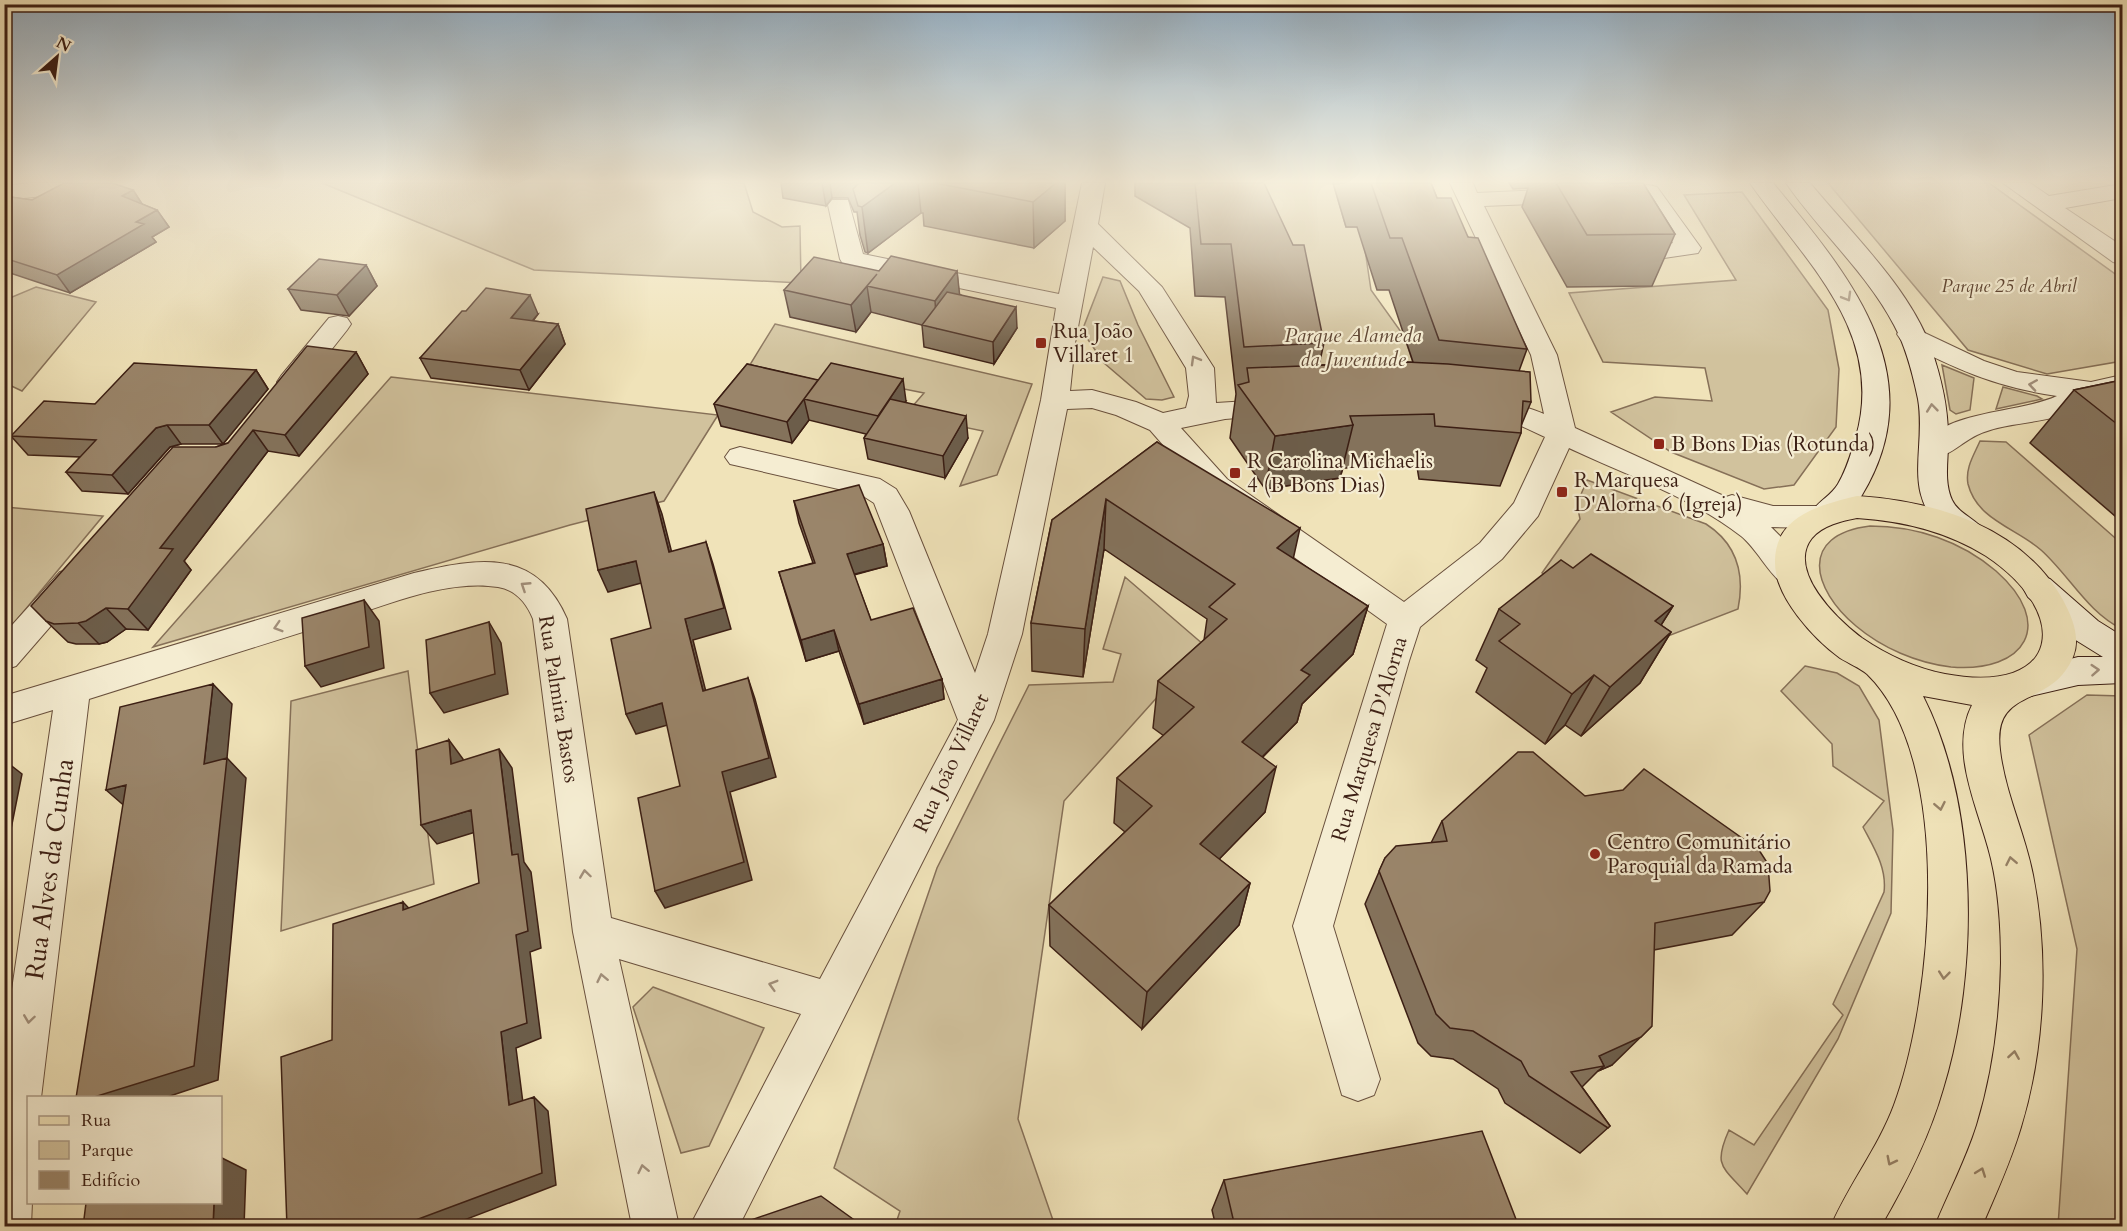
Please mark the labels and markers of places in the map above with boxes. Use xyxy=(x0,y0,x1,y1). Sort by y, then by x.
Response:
place label: Rua João Villaret 1 xyxy=(1053,317,1134,370)
marker: Rua João Villaret 1 xyxy=(1034,336,1048,350)
place label: B Bons Dias (Rotunda) xyxy=(1671,430,1875,459)
marker: B Bons Dias (Rotunda) xyxy=(1652,437,1666,451)
place label: R Carolina Michaelis 4 (B Bons Dias) xyxy=(1247,447,1433,500)
marker: R Carolina Michaelis 4 (B Bons Dias) xyxy=(1228,466,1242,480)
place label: R Marquesa D'Alorna 6 (Igreja) xyxy=(1574,466,1743,519)
marker: R Marquesa D'Alorna 6 (Igreja) xyxy=(1555,485,1569,499)
place label: Centro Comunitário Paroquial da Ramada xyxy=(1607,828,1793,881)
marker: Centro Comunitário Paroquial da Ramada xyxy=(1588,847,1602,861)

